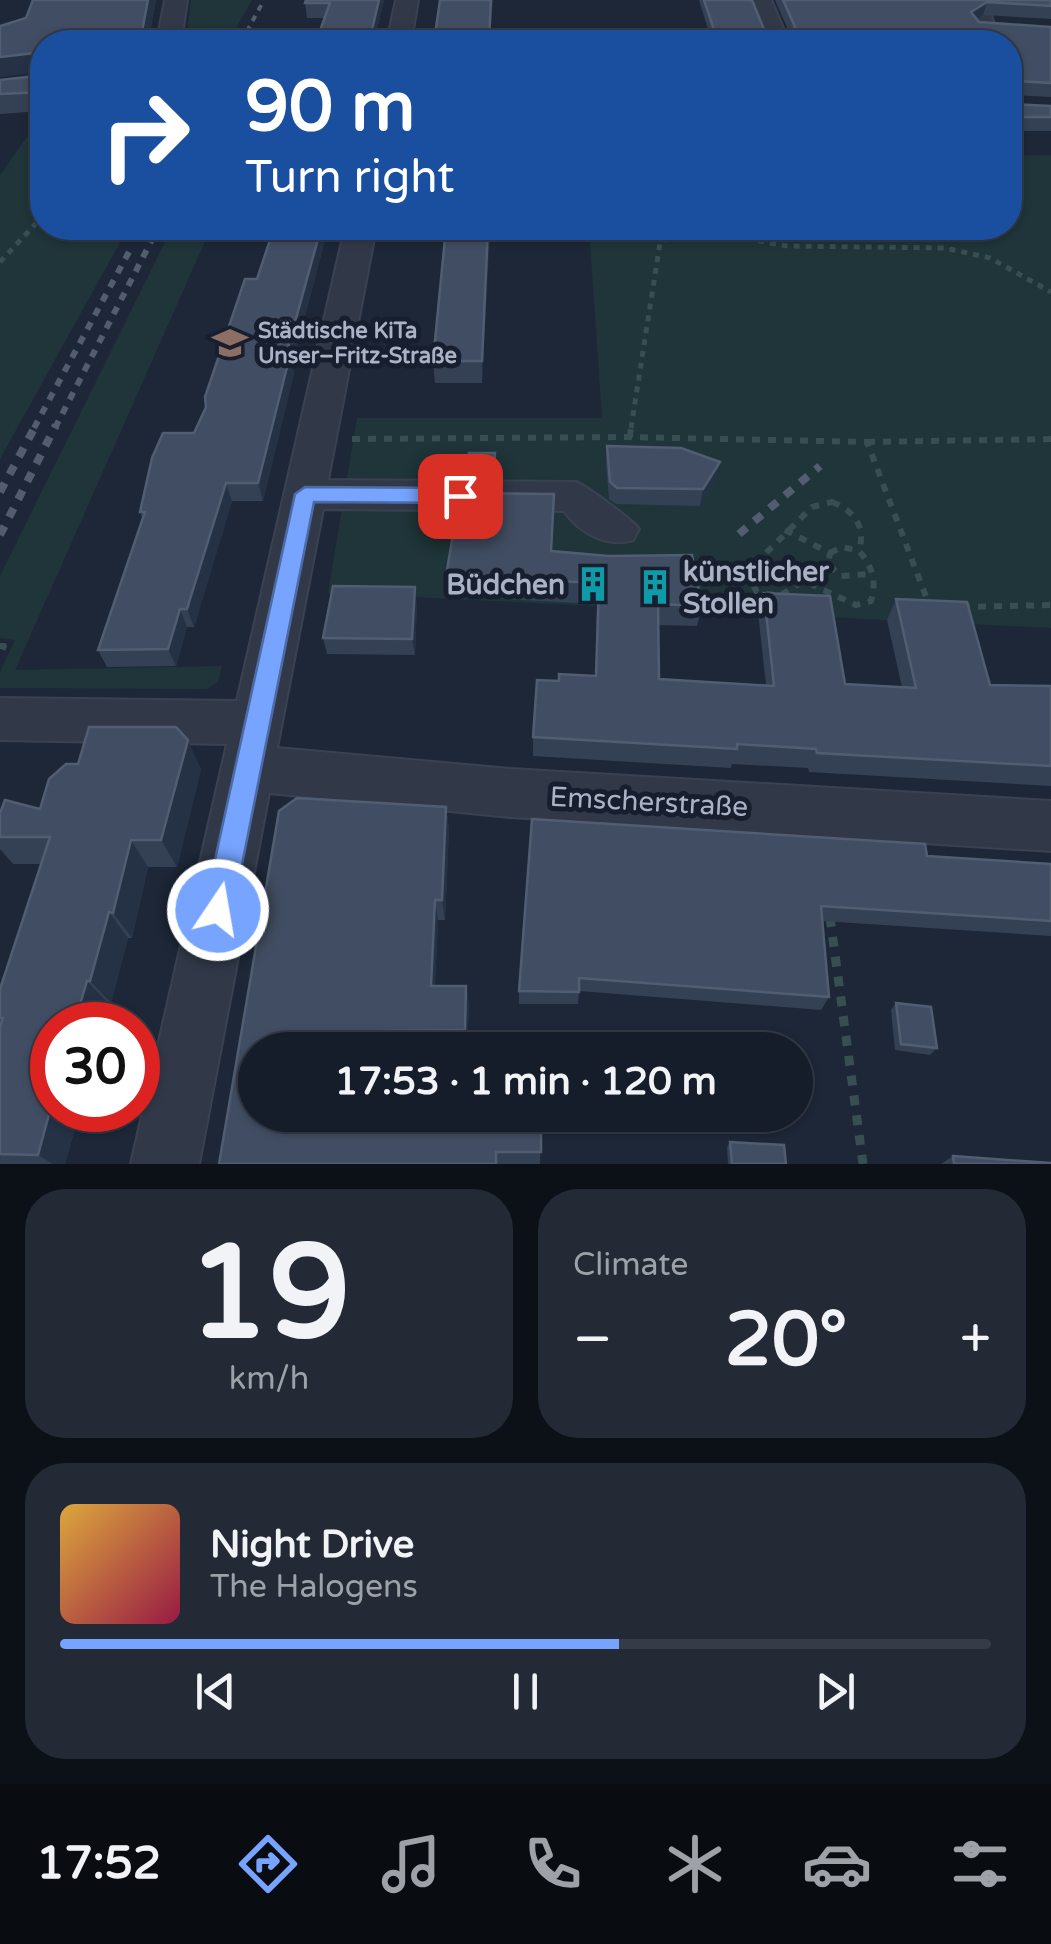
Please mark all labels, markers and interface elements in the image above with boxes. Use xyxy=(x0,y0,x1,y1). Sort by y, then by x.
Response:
text: 90 m xyxy=(245,66,415,150)
icon: right xyxy=(80,70,210,200)
text: Turn right xyxy=(245,151,454,205)
place label: Städtische KiTa Unser–Fritz-Straße xyxy=(258,318,457,369)
school or university icon: Städtische KiTa Unser–Fritz-Straße xyxy=(211,324,249,362)
pin xyxy=(418,454,503,539)
icon: arrive xyxy=(433,469,488,524)
place label: künstlicher Stollen xyxy=(683,555,830,621)
building icon: Büdchen xyxy=(574,565,612,603)
place label: Büdchen xyxy=(446,568,565,602)
building icon: künstlicher Stollen xyxy=(636,568,674,606)
street label: Emscherstraße xyxy=(549,780,749,824)
position arrow xyxy=(166,858,270,962)
speed limit sign: 30 xyxy=(30,1002,160,1132)
text: 17:53 · 1 min · 120 m xyxy=(334,1059,717,1105)
text: 19 xyxy=(187,1217,351,1373)
text: Climate xyxy=(573,1246,688,1284)
text: 20° xyxy=(725,1295,847,1385)
text: − xyxy=(573,1307,612,1373)
text: + xyxy=(960,1307,991,1373)
text: km/h xyxy=(229,1360,309,1398)
text: Night Drive xyxy=(210,1522,414,1568)
text: The Halogens xyxy=(210,1568,418,1606)
icon: previous xyxy=(188,1664,243,1719)
icon: pause xyxy=(498,1664,553,1719)
icon: next xyxy=(808,1664,863,1719)
icon: directions xyxy=(233,1829,303,1899)
icon: music xyxy=(376,1829,446,1899)
icon: phone xyxy=(518,1829,588,1899)
icon: climate xyxy=(660,1829,730,1899)
icon: car xyxy=(802,1829,872,1899)
icon: filters xyxy=(945,1829,1015,1899)
text: 17:52 xyxy=(36,1837,161,1891)

